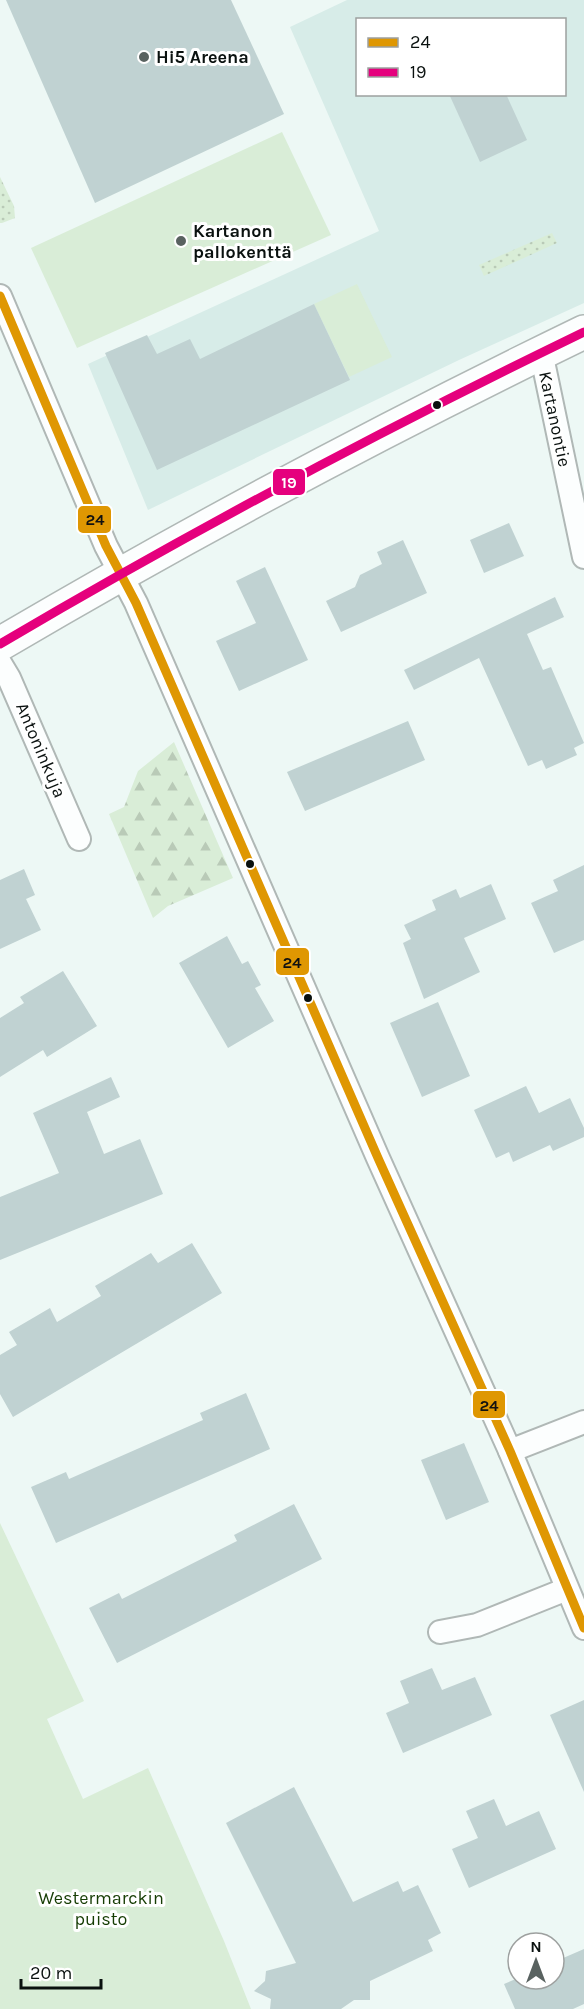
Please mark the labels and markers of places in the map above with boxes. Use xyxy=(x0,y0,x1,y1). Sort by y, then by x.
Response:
place label: Hi5 Areena xyxy=(156,46,249,68)
marker: Hi5 Areena xyxy=(137,50,151,64)
place label: Kartanon pallokenttä xyxy=(193,220,292,263)
marker: Kartanon pallokenttä xyxy=(174,234,188,248)
unlabelled marker xyxy=(431,399,443,411)
unlabelled marker xyxy=(244,858,256,870)
unlabelled marker xyxy=(302,992,314,1004)

